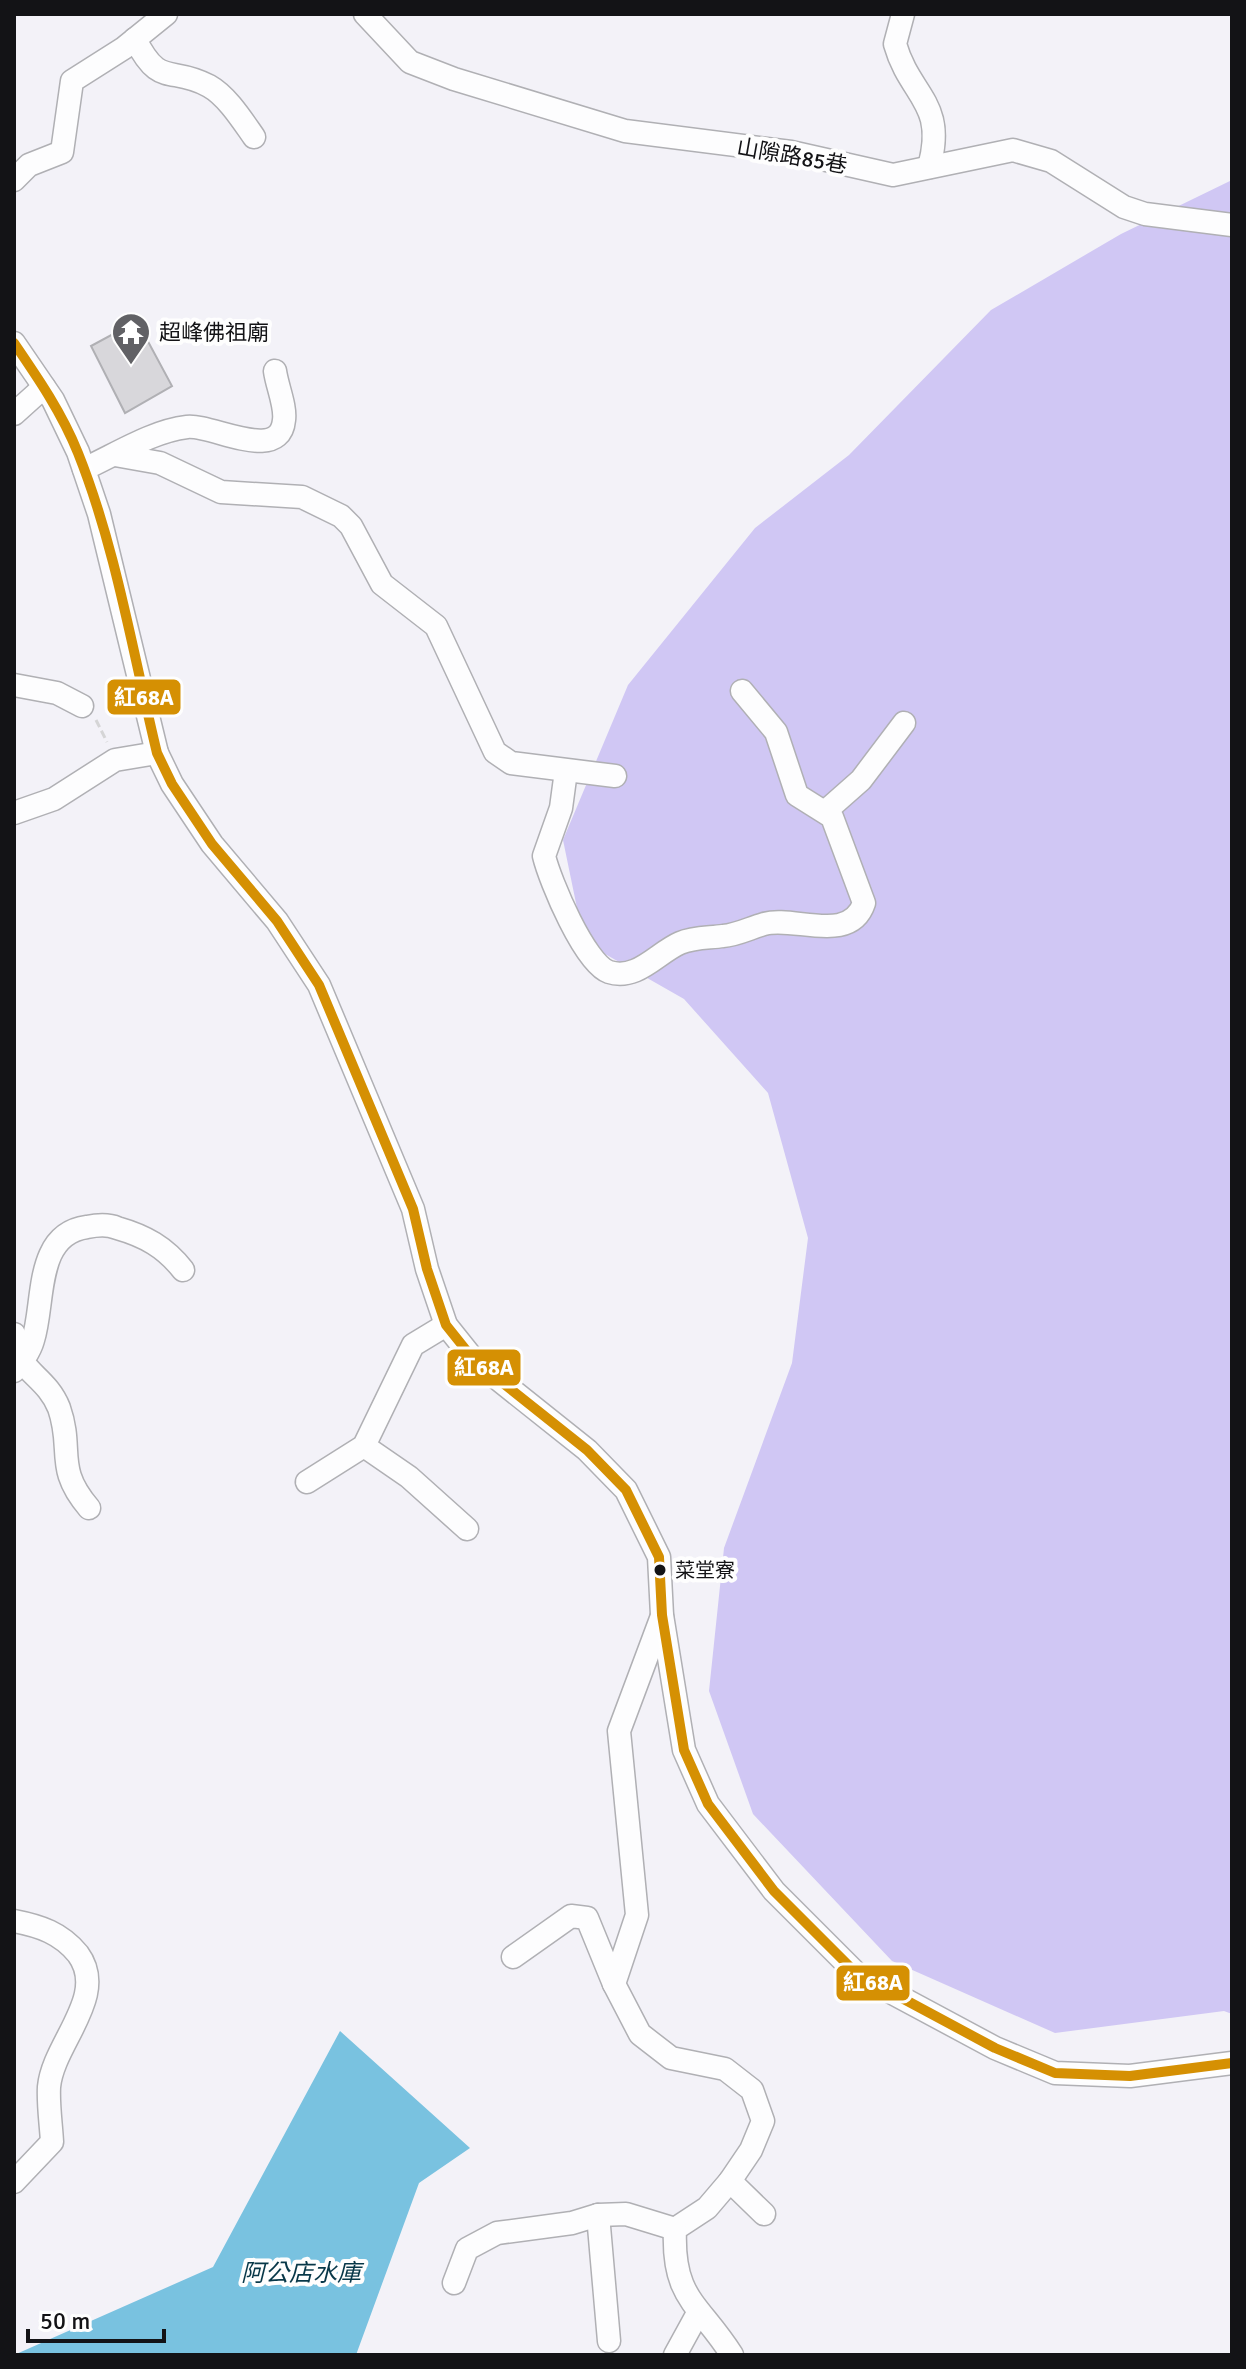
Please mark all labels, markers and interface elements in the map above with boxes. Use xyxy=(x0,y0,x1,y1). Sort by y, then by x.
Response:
street label: 山隙路85巷 xyxy=(735,133,849,179)
temple icon: 超峰佛祖廟 xyxy=(110,311,152,366)
place label: 超峰佛祖廟 xyxy=(159,319,269,346)
line badge: 紅68A xyxy=(106,678,182,716)
text: 紅68A xyxy=(114,684,174,711)
line badge: 紅68A xyxy=(446,1348,522,1387)
text: 紅68A xyxy=(454,1354,514,1381)
place label: 菜堂寮 xyxy=(675,1558,735,1583)
marker: 菜堂寮 xyxy=(652,1562,668,1578)
line badge: 紅68A xyxy=(835,1964,911,2002)
text: 紅68A xyxy=(843,1969,903,1996)
water label: 阿公店水庫 xyxy=(241,2258,365,2288)
scale bar xyxy=(28,2293,164,2343)
text: 50 m xyxy=(40,2306,90,2336)

